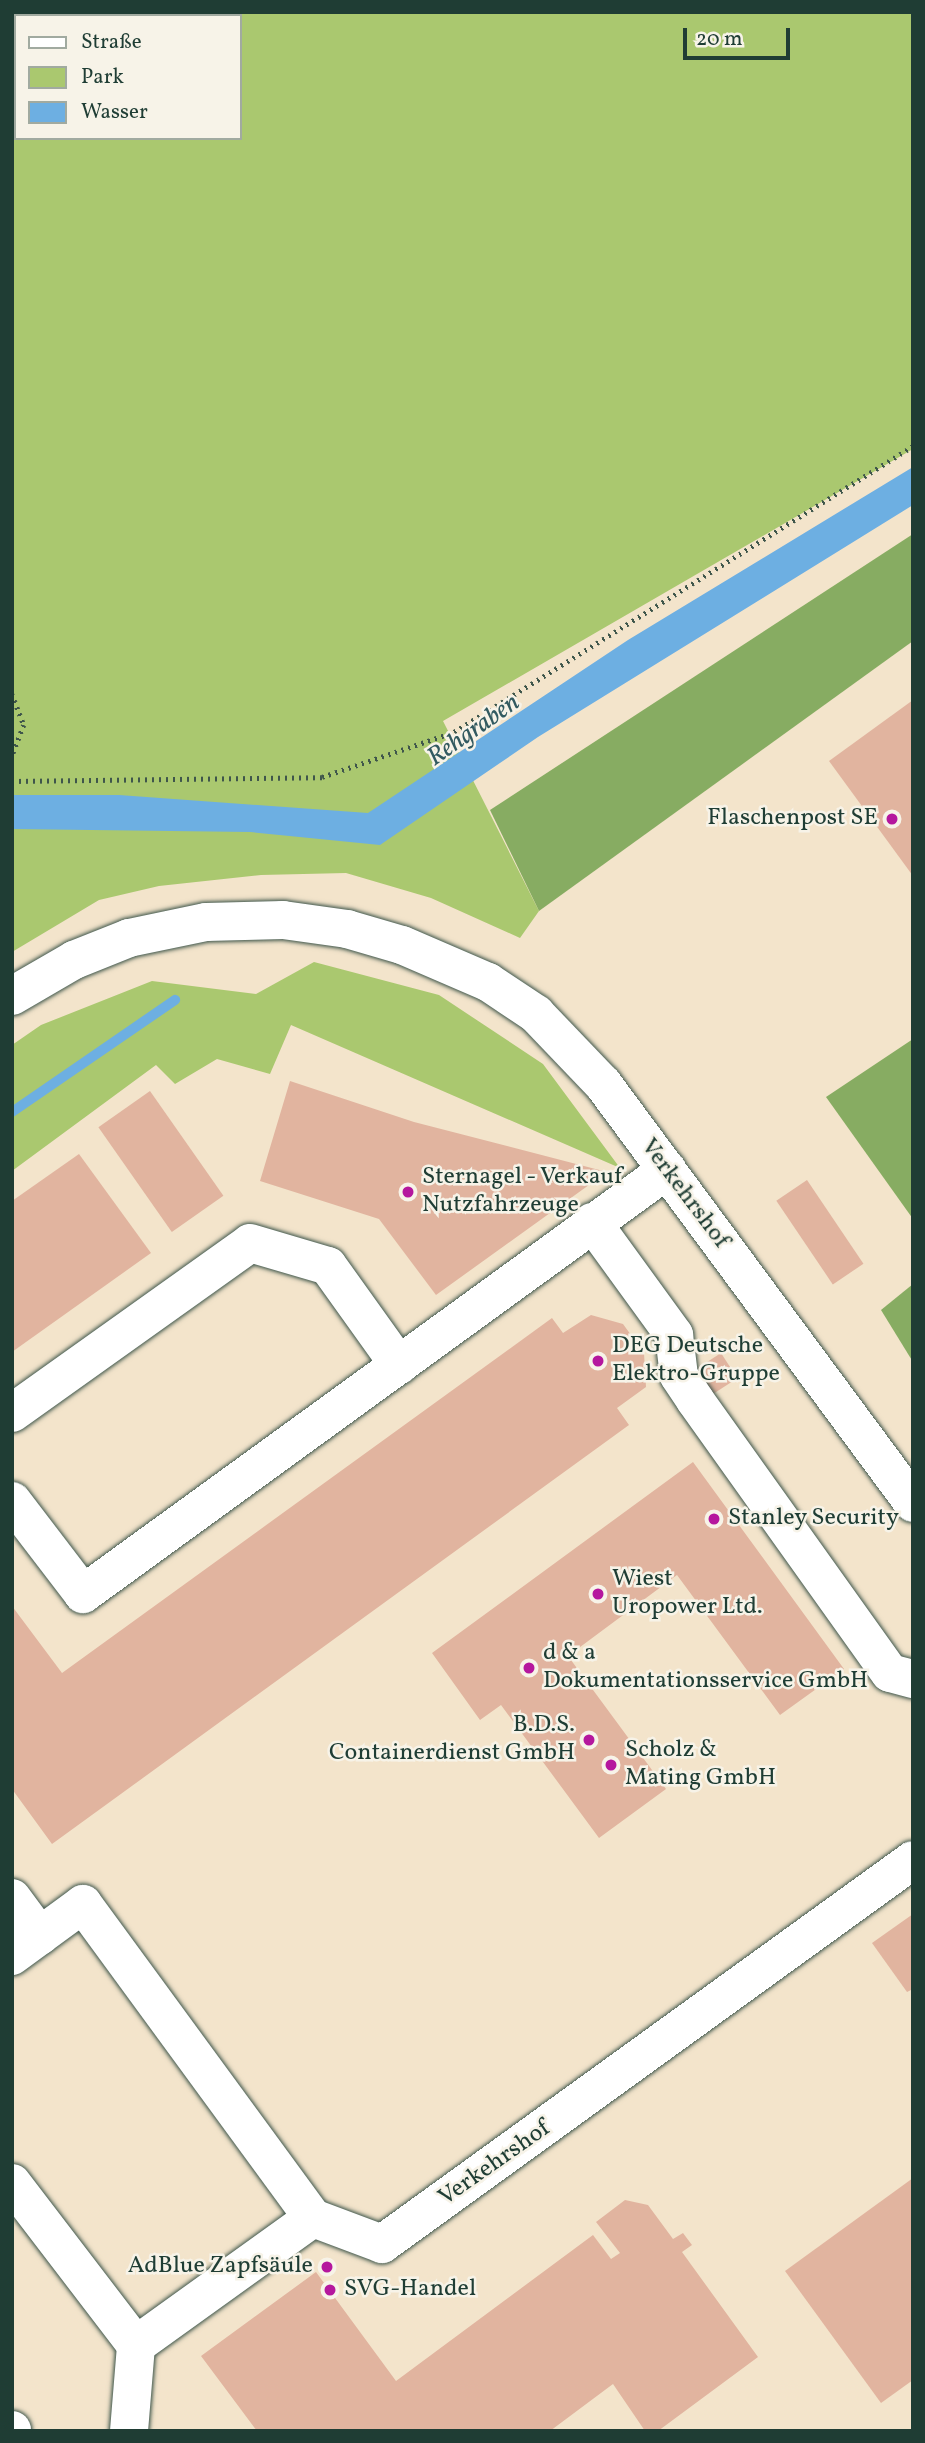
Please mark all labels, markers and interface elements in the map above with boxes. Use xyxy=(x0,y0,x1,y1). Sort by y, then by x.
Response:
legend xyxy=(14,14,242,140)
scale bar xyxy=(687,14,794,58)
text: 20 m xyxy=(696,25,742,54)
text: Straße xyxy=(81,28,142,57)
text: Park xyxy=(81,63,124,92)
text: Wasser xyxy=(81,98,148,127)
water label: Rehgraben xyxy=(422,688,526,774)
place label: Flaschenpost SE xyxy=(707,805,878,833)
marker: Flaschenpost SE xyxy=(884,811,900,827)
street label: Verkehrshof xyxy=(633,1134,735,1254)
place label: Sternagel - Verkauf Nutzfahrzeuge xyxy=(422,1164,624,1220)
marker: Sternagel - Verkauf Nutzfahrzeuge xyxy=(400,1184,416,1200)
place label: DEG Deutsche Elektro-Gruppe xyxy=(612,1333,780,1389)
marker: DEG Deutsche Elektro-Gruppe xyxy=(590,1353,606,1369)
place label: Stanley Security xyxy=(728,1505,900,1533)
marker: Stanley Security xyxy=(706,1511,722,1527)
place label: Wiest Uropower Ltd. xyxy=(612,1566,763,1622)
marker: Wiest Uropower Ltd. xyxy=(590,1586,606,1602)
place label: d & a Dokumentationsservice GmbH xyxy=(543,1640,868,1696)
marker: d & a Dokumentationsservice GmbH xyxy=(521,1660,537,1676)
place label: B.D.S. Containerdienst GmbH xyxy=(329,1712,575,1768)
marker: B.D.S. Containerdienst GmbH xyxy=(581,1732,597,1748)
place label: Scholz & Mating GmbH xyxy=(625,1737,776,1793)
marker: Scholz & Mating GmbH xyxy=(603,1757,619,1773)
street label: Verkehrshof xyxy=(434,2115,556,2213)
place label: AdBlue Zapfsäule xyxy=(128,2253,313,2281)
marker: AdBlue Zapfsäule xyxy=(319,2259,335,2275)
place label: SVG-Handel xyxy=(344,2276,476,2304)
marker: SVG-Handel xyxy=(322,2282,338,2298)

